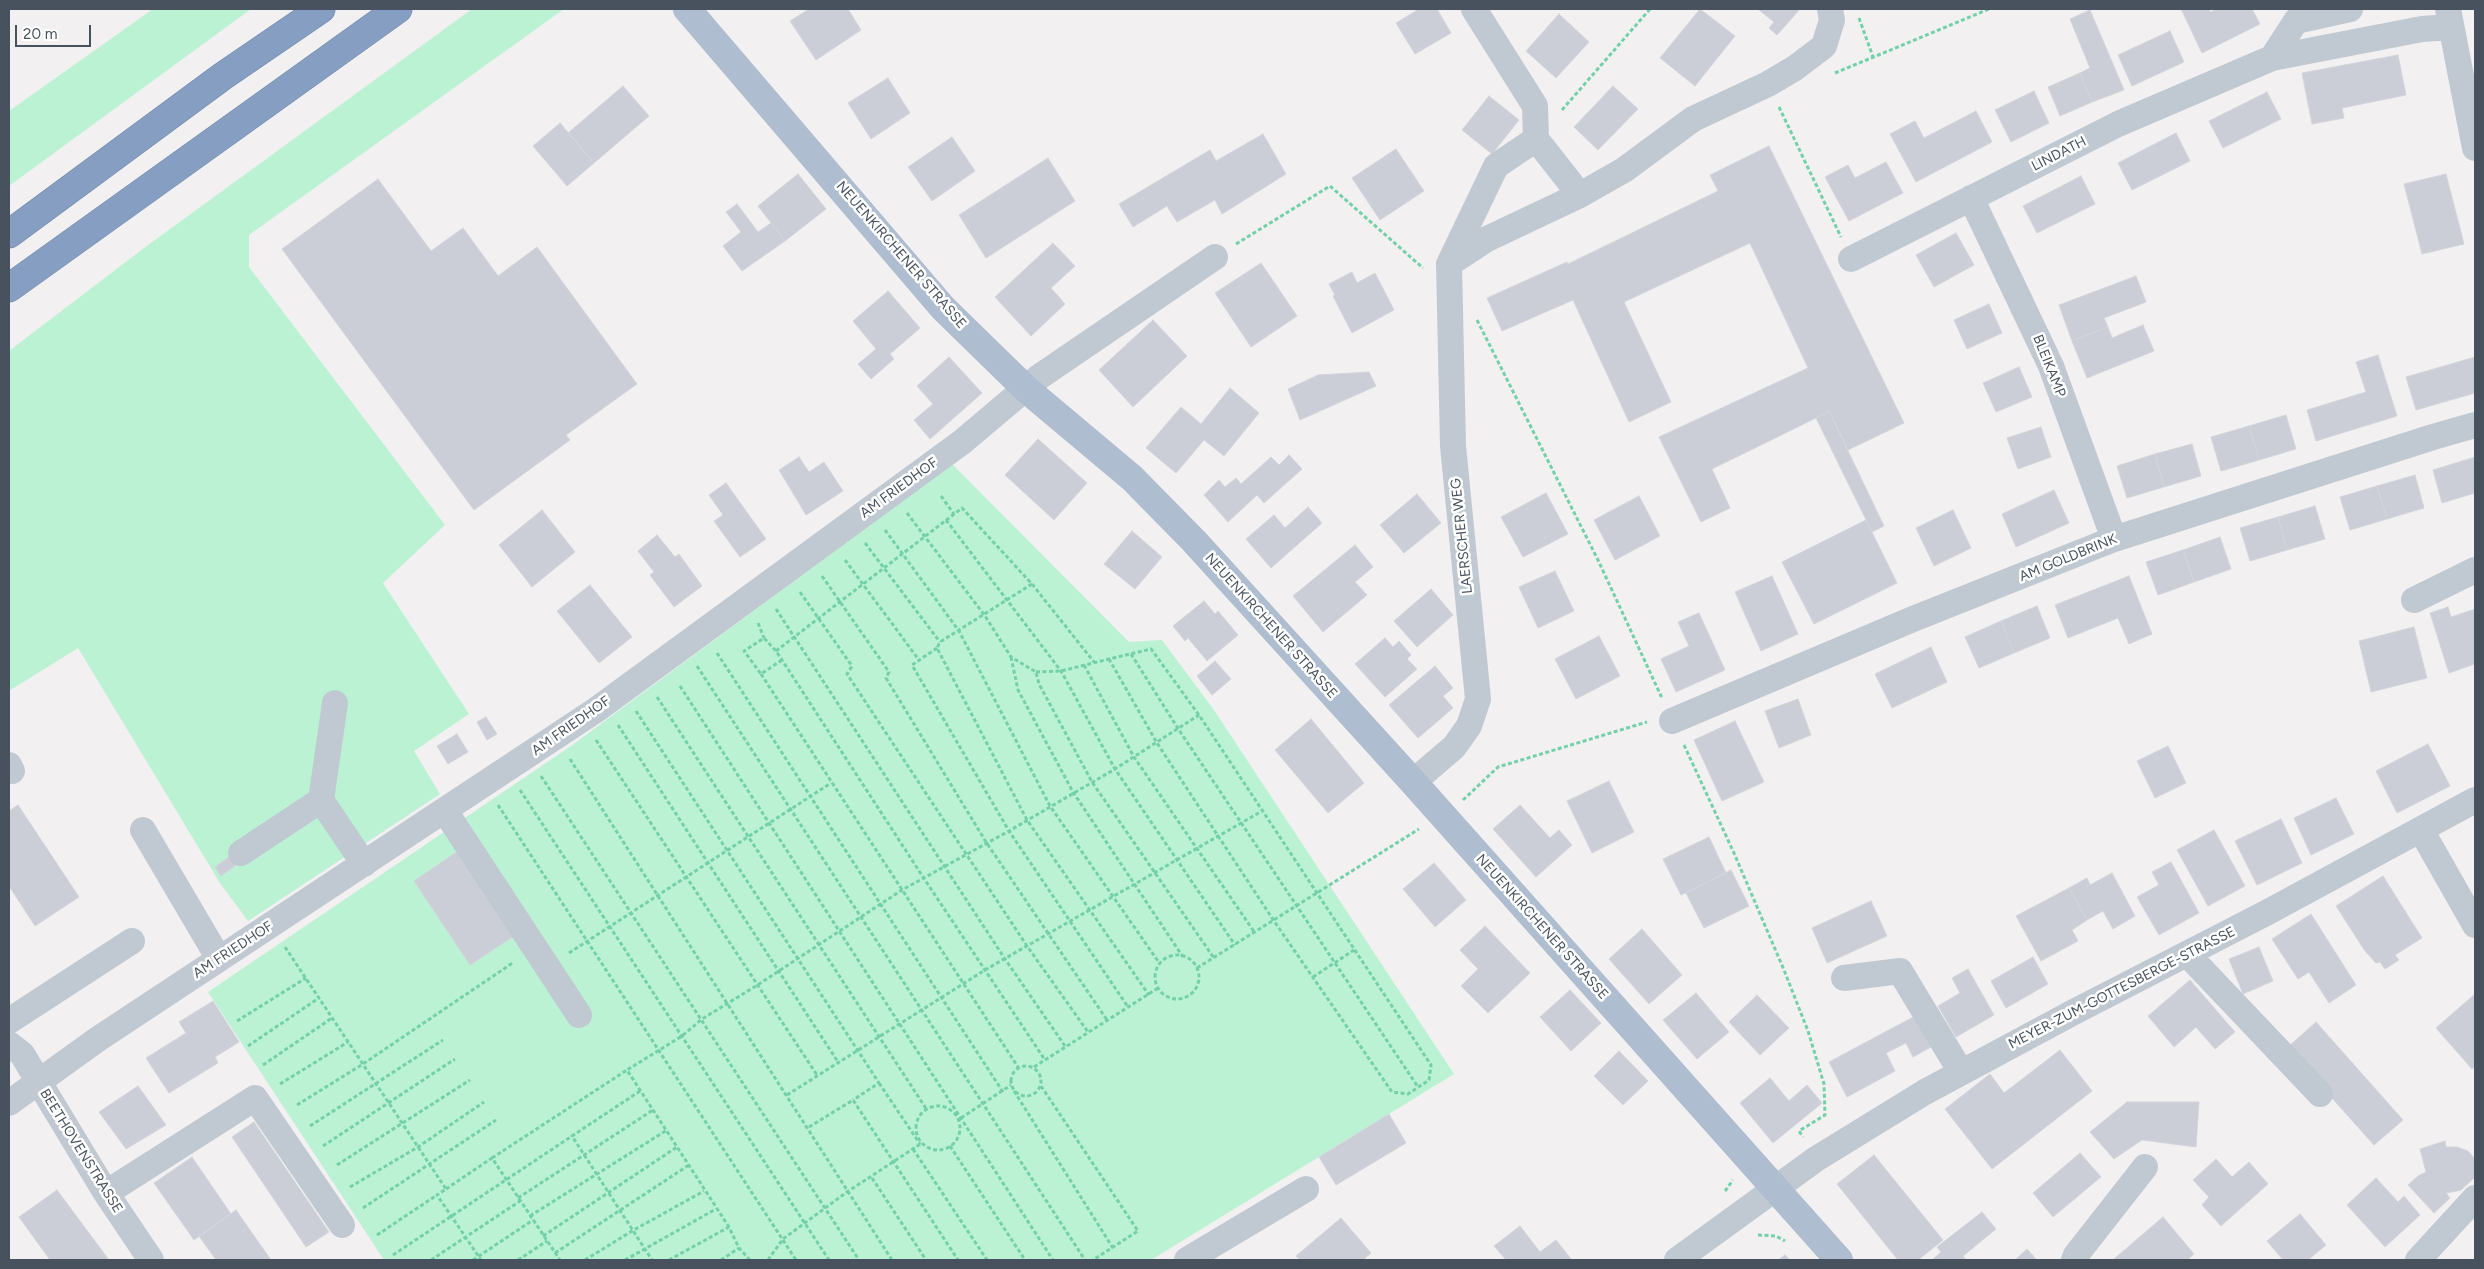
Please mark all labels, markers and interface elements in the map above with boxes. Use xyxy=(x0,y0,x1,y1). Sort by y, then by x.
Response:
scale bar xyxy=(18,15,94,47)
text: 20 m xyxy=(23,25,57,43)
street label: LINDATH xyxy=(2029,133,2089,175)
street label: NEUENKIRCHENER STRASSE xyxy=(832,178,970,332)
street label: BLEIKAMP xyxy=(2029,332,2069,400)
street label: AM FRIEDHOF xyxy=(857,454,941,522)
street label: LAERSCHER WEG xyxy=(1448,477,1476,595)
street label: AM GOLDBRINK xyxy=(2017,531,2119,585)
street label: NEUENKIRCHENER STRASSE xyxy=(1201,550,1341,702)
street label: AM FRIEDHOF xyxy=(529,693,613,759)
street label: NEUENKIRCHENER STRASSE xyxy=(1472,851,1612,1003)
street label: AM FRIEDHOF xyxy=(190,918,276,982)
street label: MEYER-ZUM-GOTTESBERGE-STRASSE xyxy=(2006,923,2238,1053)
street label: BEETHOVENSTRASSE xyxy=(36,1086,126,1216)

